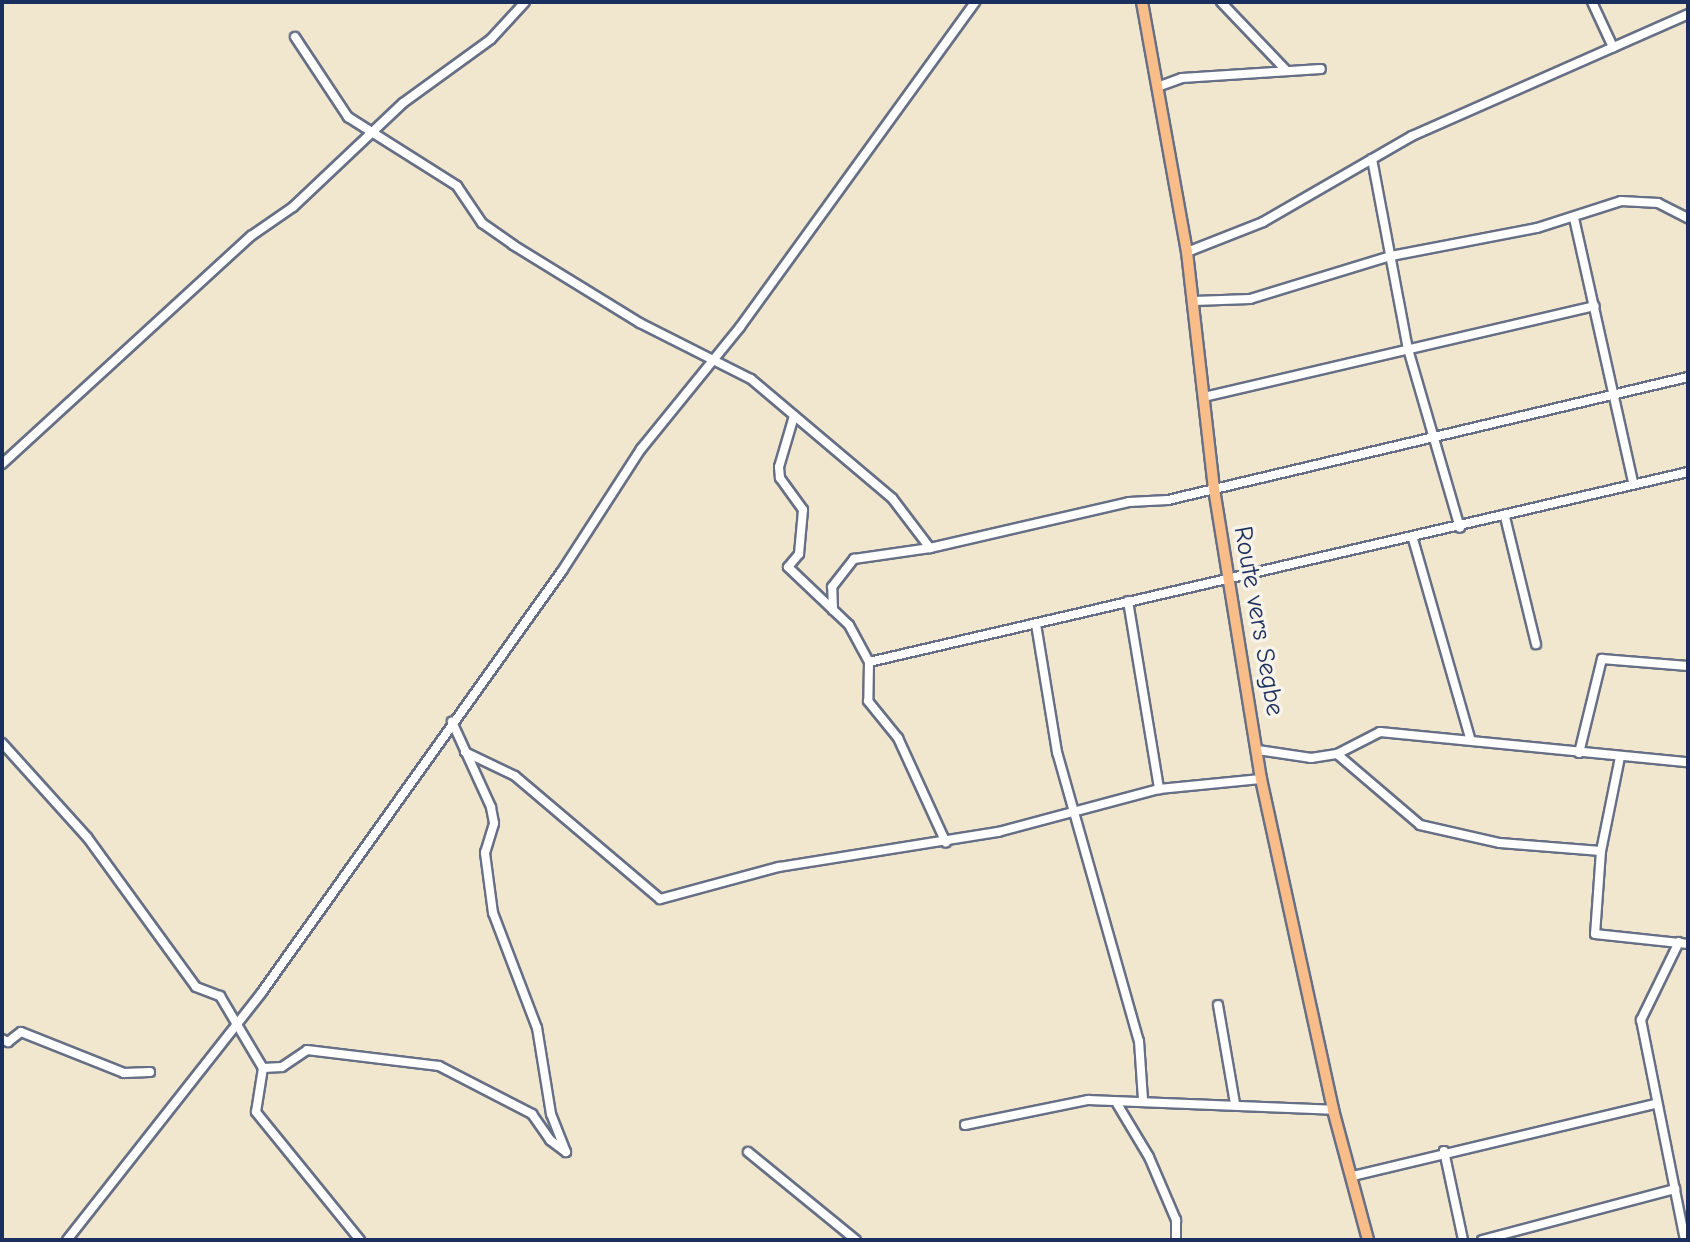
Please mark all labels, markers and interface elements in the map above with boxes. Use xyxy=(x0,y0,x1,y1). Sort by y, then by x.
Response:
street label: Route vers Segbe xyxy=(1226,524,1290,718)

